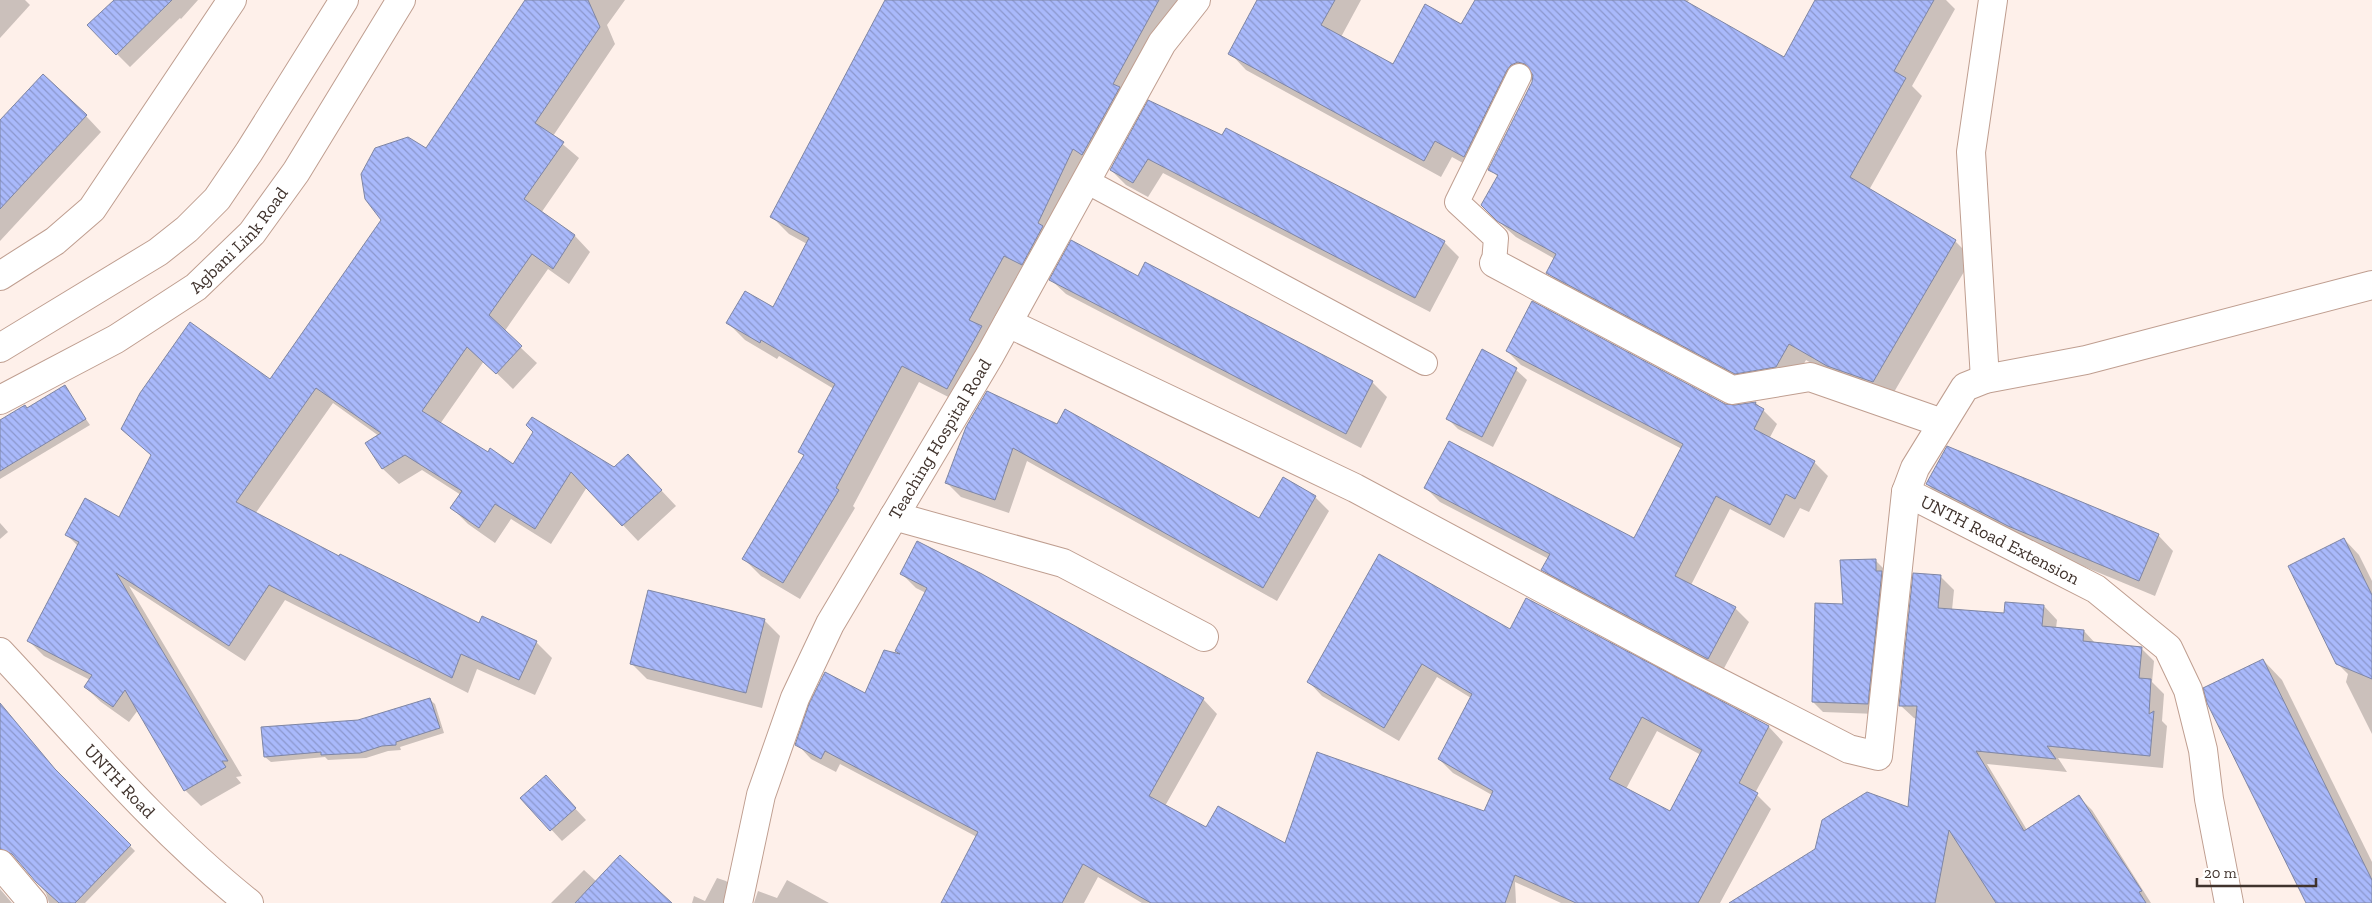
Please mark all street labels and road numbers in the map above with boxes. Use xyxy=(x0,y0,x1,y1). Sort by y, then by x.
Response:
street label: Agbani Link Road xyxy=(185,183,293,298)
street label: Teaching Hospital Road xyxy=(884,355,996,524)
street label: UNTH Road Extension xyxy=(1917,490,2084,590)
street label: UNTH Road xyxy=(79,740,160,823)

